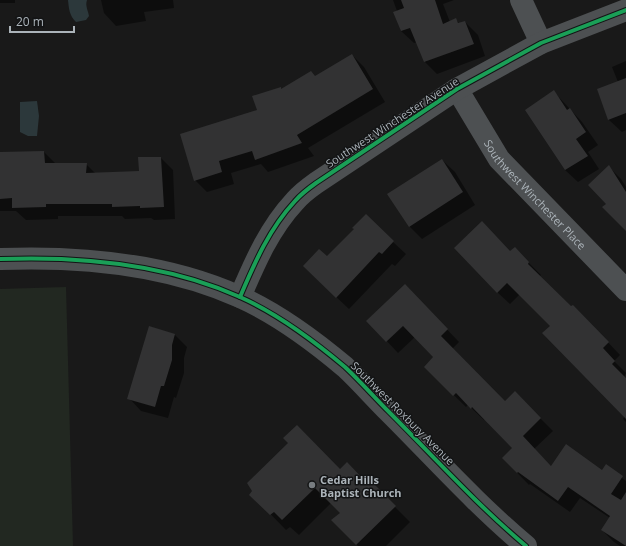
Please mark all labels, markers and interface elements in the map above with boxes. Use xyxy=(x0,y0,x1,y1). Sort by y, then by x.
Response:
scale bar xyxy=(10,8,74,34)
text: 20 m xyxy=(16,13,44,30)
street label: Southwest Winchester Avenue xyxy=(323,73,461,171)
street label: Southwest Winchester Place xyxy=(481,136,590,252)
street label: Southwest Roxbury Avenue xyxy=(348,358,458,468)
place label: Cedar Hills Baptist Church xyxy=(320,472,402,500)
marker: Cedar Hills Baptist Church xyxy=(307,480,317,490)

